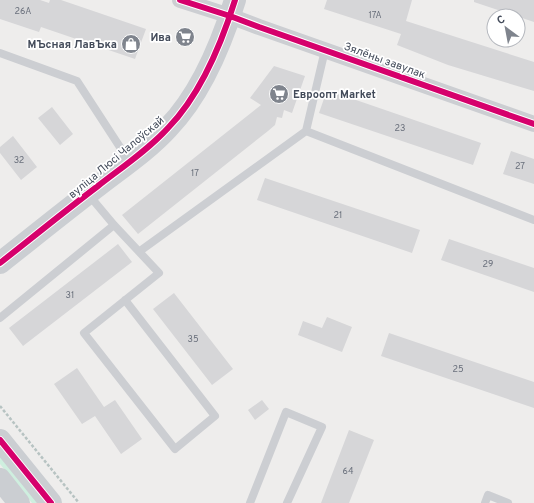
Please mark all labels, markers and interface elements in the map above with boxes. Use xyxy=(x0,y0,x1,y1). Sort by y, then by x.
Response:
house number: 26А xyxy=(15,6,31,17)
north arrow xyxy=(486,8,526,48)
house number: 17А xyxy=(368,10,382,21)
text: С xyxy=(495,13,508,28)
supermarket icon: Ива xyxy=(174,26,196,48)
place label: Ива xyxy=(150,31,171,45)
shop icon: МЪсная ЛавЪка xyxy=(120,33,142,55)
place label: МЪсная ЛавЪка xyxy=(28,38,117,52)
street label: Зялёны завулак xyxy=(342,40,427,82)
supermarket icon: Евроопт Market xyxy=(268,83,290,105)
place label: Евроопт Market xyxy=(293,88,376,102)
street label: вуліца Люсі Чалоўскай xyxy=(66,114,167,202)
house number: 23 xyxy=(395,123,405,134)
house number: 32 xyxy=(14,155,24,166)
house number: 27 xyxy=(515,161,525,172)
house number: 17 xyxy=(191,168,199,179)
house number: 21 xyxy=(334,210,342,221)
house number: 29 xyxy=(483,259,493,270)
house number: 31 xyxy=(66,290,74,301)
house number: 35 xyxy=(187,334,199,345)
house number: 25 xyxy=(452,364,464,375)
house number: 64 xyxy=(343,466,354,477)

